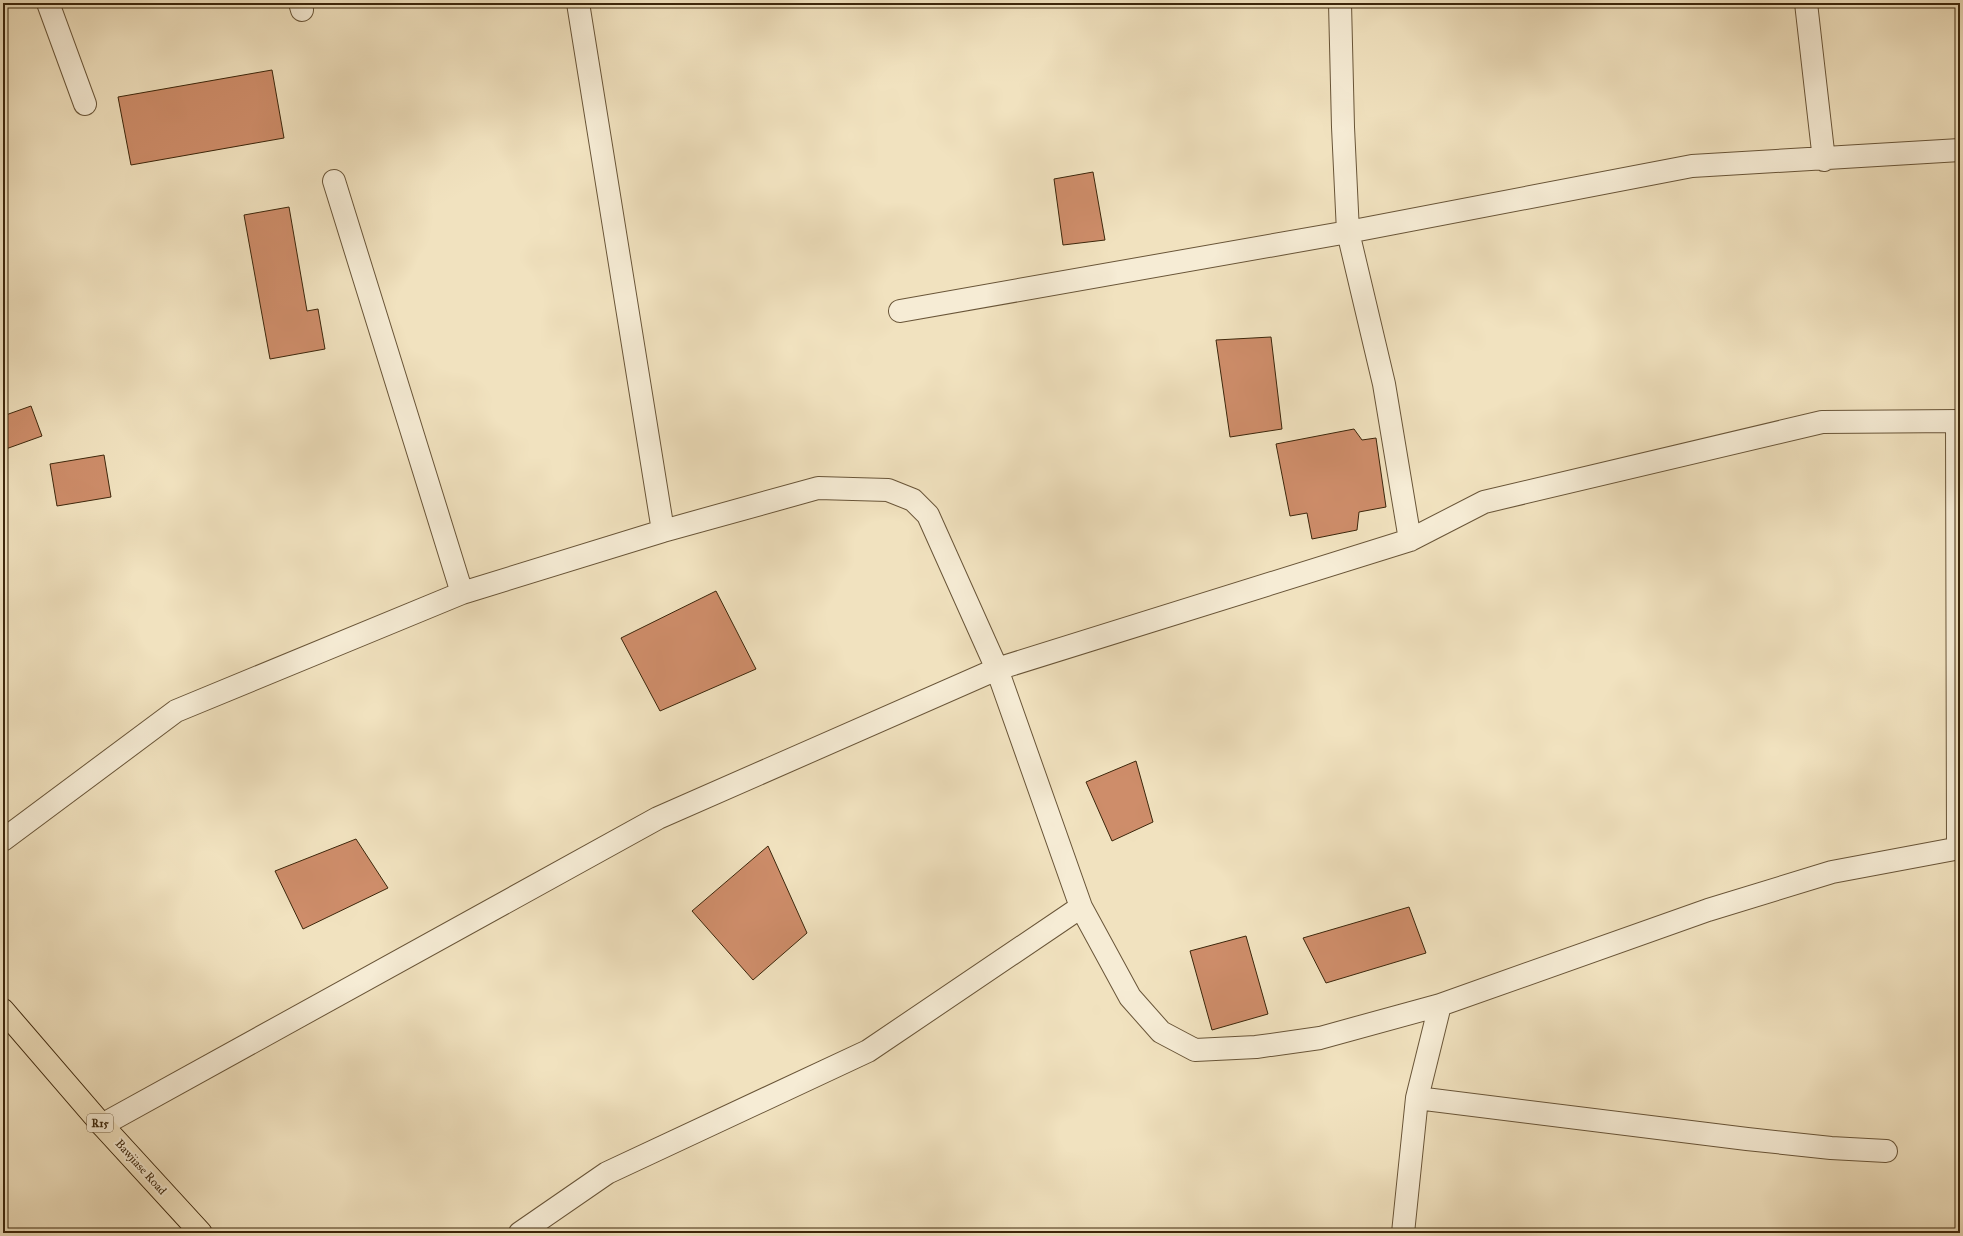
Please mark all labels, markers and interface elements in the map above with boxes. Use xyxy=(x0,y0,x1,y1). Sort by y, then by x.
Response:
road number: R15 xyxy=(87,1114,113,1132)
street label: Bawjiase Road xyxy=(113,1136,169,1198)

